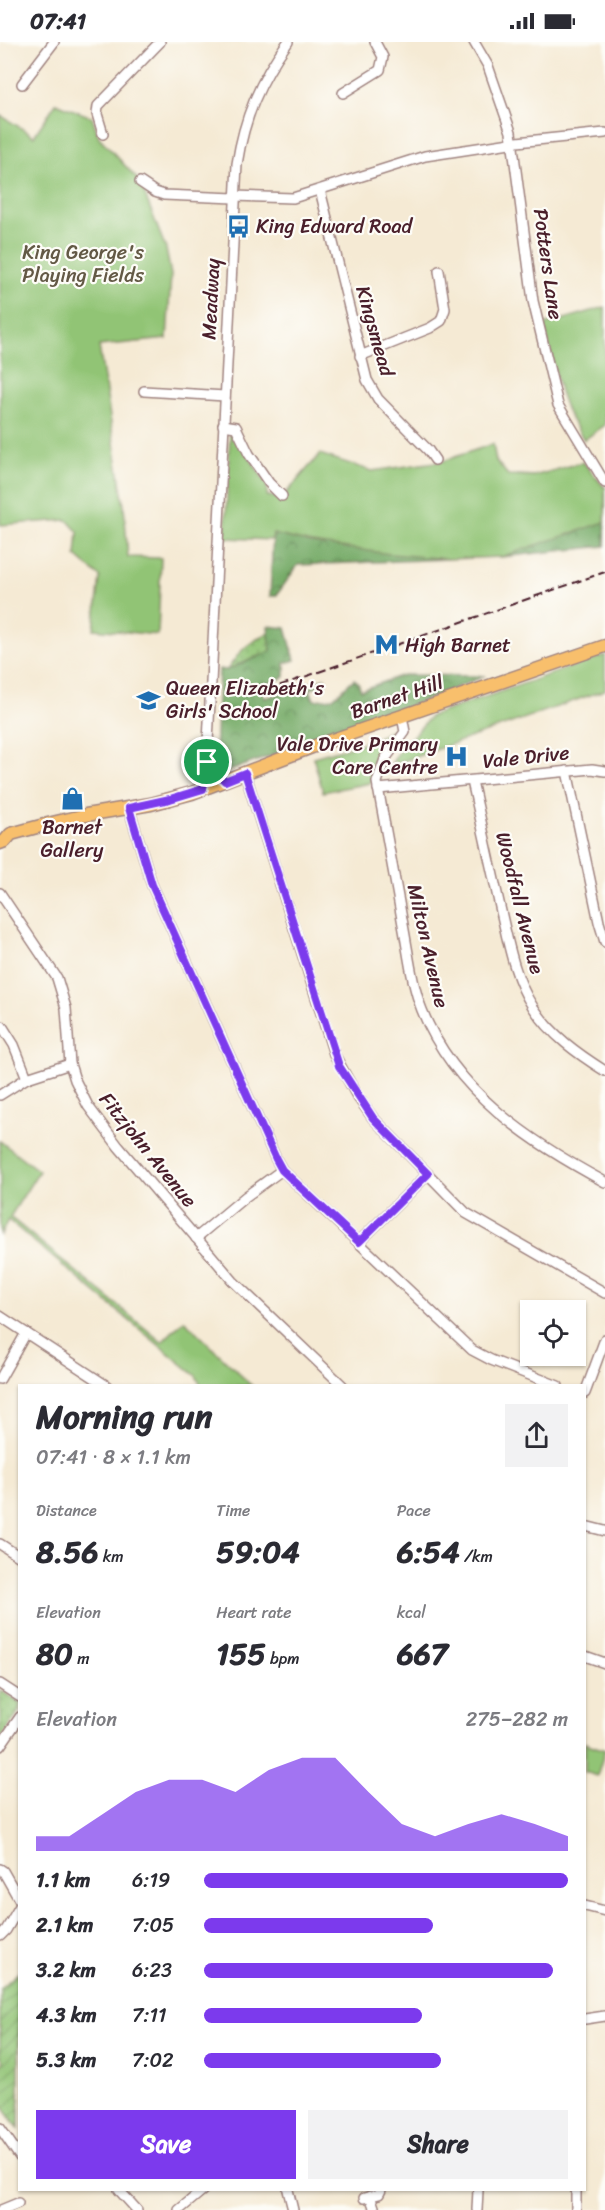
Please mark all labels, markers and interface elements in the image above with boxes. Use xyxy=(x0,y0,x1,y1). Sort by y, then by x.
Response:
text: 07:41 xyxy=(30,2,86,41)
street label: Potters Lane xyxy=(523,206,573,322)
place label: King Edward Road xyxy=(256,209,414,244)
bus stop icon: King Edward Road xyxy=(225,213,251,239)
park label: King George's Playing Fields xyxy=(22,235,145,293)
street label: Meadway xyxy=(191,257,231,341)
street label: Kingsmead xyxy=(345,281,405,382)
place label: High Barnet xyxy=(405,628,511,663)
metro station icon: High Barnet xyxy=(374,632,400,658)
street label: Barnet Hill xyxy=(346,664,449,729)
place label: Queen Elizabeth's Girls' School xyxy=(166,671,325,729)
school or university icon: Queen Elizabeth's Girls' School xyxy=(135,687,161,713)
place label: Vale Drive Primary Care Centre xyxy=(277,727,439,785)
street label: Vale Drive xyxy=(481,735,571,779)
pin xyxy=(181,736,232,787)
hospital icon: Vale Drive Primary Care Centre xyxy=(443,743,469,769)
icon: arrive xyxy=(190,745,223,778)
shop icon: Barnet Gallery xyxy=(59,786,85,812)
place label: Barnet Gallery xyxy=(41,810,104,868)
street label: Woodfall Avenue xyxy=(485,828,555,978)
street label: Milton Avenue xyxy=(397,881,459,1011)
street label: Fitzjohn Avenue xyxy=(90,1084,206,1216)
map controls xyxy=(520,1300,586,1366)
button: locate xyxy=(520,1300,586,1366)
text: Morning run xyxy=(36,1388,212,1446)
button: share xyxy=(505,1404,568,1467)
text: 07:41 · 8 × 1.1 km xyxy=(36,1440,191,1475)
text: Distance xyxy=(36,1496,97,1525)
text: Time xyxy=(216,1496,250,1525)
text: Pace xyxy=(397,1496,431,1525)
text: 8.56 xyxy=(36,1525,99,1579)
text: 59:04 xyxy=(216,1525,300,1579)
text: 6:54 xyxy=(397,1525,460,1579)
text: km xyxy=(99,1542,123,1571)
text: /km xyxy=(460,1542,493,1571)
text: Elevation xyxy=(36,1598,101,1627)
text: Heart rate xyxy=(216,1598,291,1627)
text: kcal xyxy=(397,1598,426,1627)
text: 80 xyxy=(36,1627,73,1681)
text: 155 xyxy=(216,1627,266,1681)
text: 667 xyxy=(397,1627,448,1681)
text: m xyxy=(73,1644,90,1673)
text: bpm xyxy=(266,1644,300,1673)
text: Elevation xyxy=(36,1702,117,1737)
text: 275–282 m xyxy=(466,1702,568,1737)
text: 1.1 km xyxy=(36,1863,90,1898)
text: 6:19 xyxy=(132,1863,170,1898)
text: 2.1 km xyxy=(36,1908,93,1943)
text: 7:05 xyxy=(132,1908,174,1943)
text: 3.2 km xyxy=(36,1953,96,1988)
text: 6:23 xyxy=(132,1953,172,1988)
text: 4.3 km xyxy=(36,1998,97,2033)
text: 7:11 xyxy=(132,1998,167,2033)
text: 5.3 km xyxy=(36,2043,96,2078)
text: 7:02 xyxy=(132,2043,174,2078)
button: Save xyxy=(36,2110,296,2179)
button: Share xyxy=(308,2110,568,2179)

